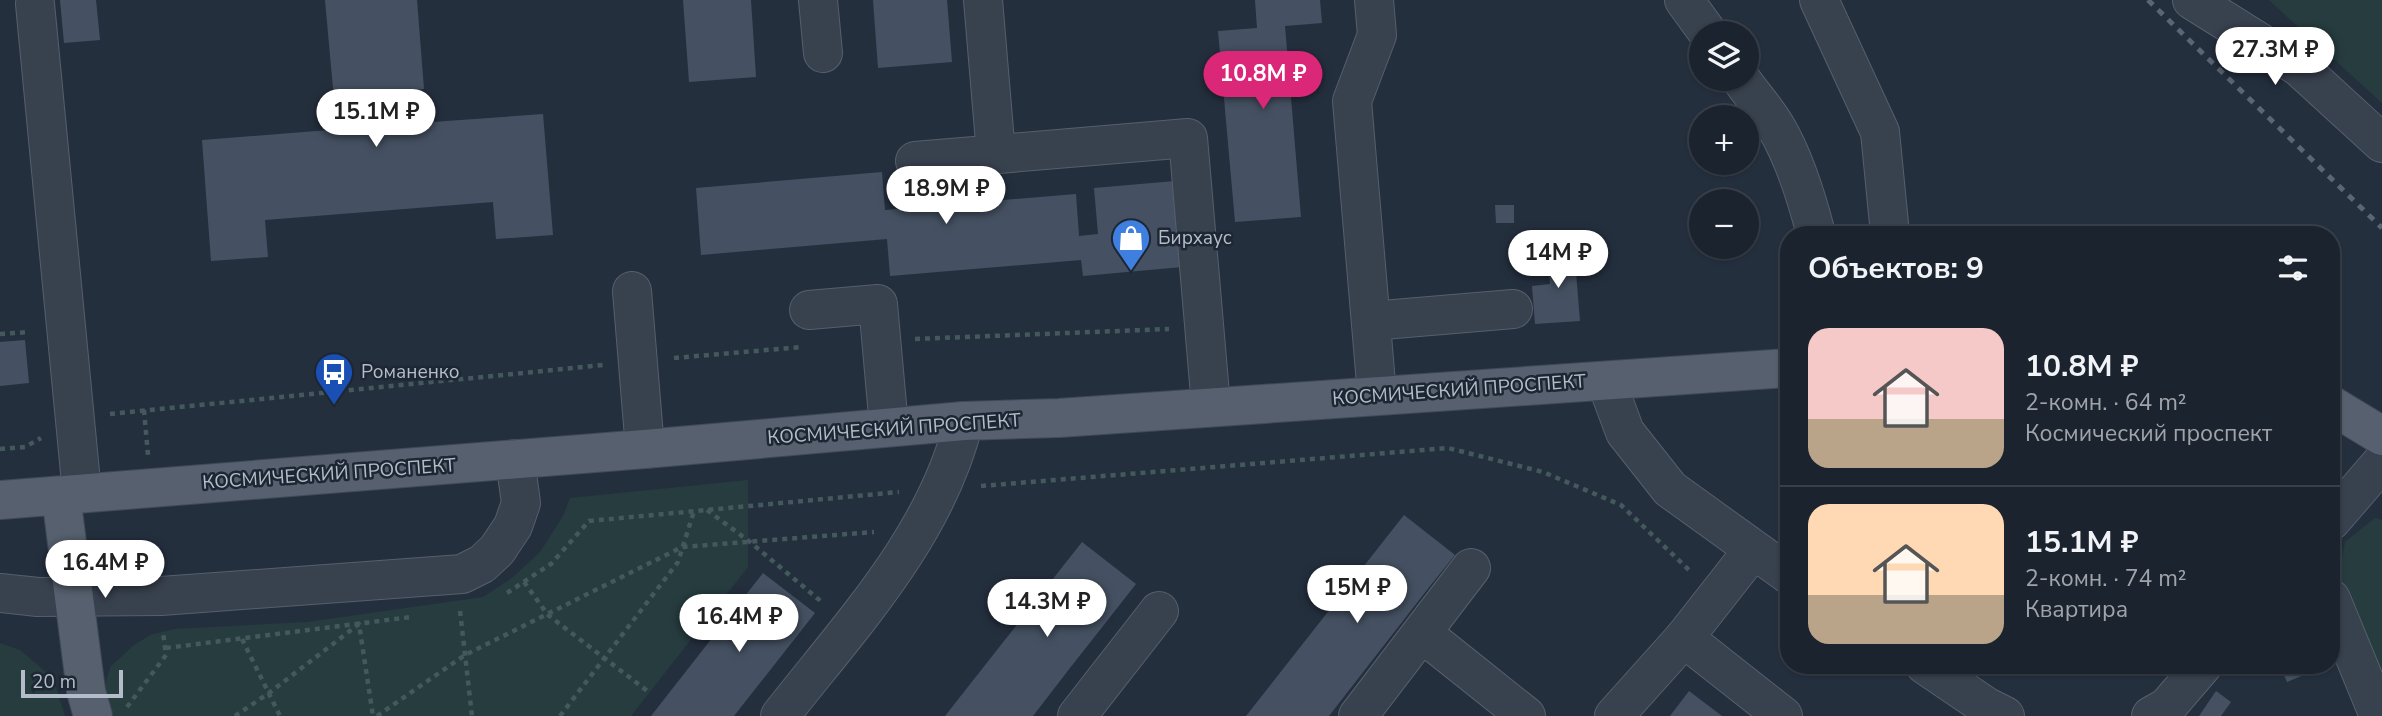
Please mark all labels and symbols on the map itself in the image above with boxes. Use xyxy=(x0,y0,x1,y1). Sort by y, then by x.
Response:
pin: 27.3M ₽ xyxy=(2210,28,2340,87)
pin: 10.8M ₽ xyxy=(1198,52,1328,111)
pin: 15.1M ₽ xyxy=(311,90,441,149)
pin: 18.9M ₽ xyxy=(881,166,1011,226)
shop icon: Бирхаус xyxy=(1110,217,1152,272)
place label: Бирхаус xyxy=(1158,225,1232,251)
pin: 14M ₽ xyxy=(1509,230,1607,290)
bus stop icon: Романенко xyxy=(313,351,355,406)
place label: Романенко xyxy=(361,359,460,385)
street label: КОСМИЧЕСКИЙ ПРОСПЕКТ xyxy=(1331,368,1587,412)
street label: КОСМИЧЕСКИЙ ПРОСПЕКТ xyxy=(766,407,1022,451)
street label: КОСМИЧЕСКИЙ ПРОСПЕКТ xyxy=(201,452,457,496)
pin: 16.4M ₽ xyxy=(40,540,170,600)
pin: 15M ₽ xyxy=(1308,566,1406,625)
pin: 14.3M ₽ xyxy=(982,580,1112,639)
pin: 16.4M ₽ xyxy=(674,594,804,654)
scale bar xyxy=(21,667,122,699)

